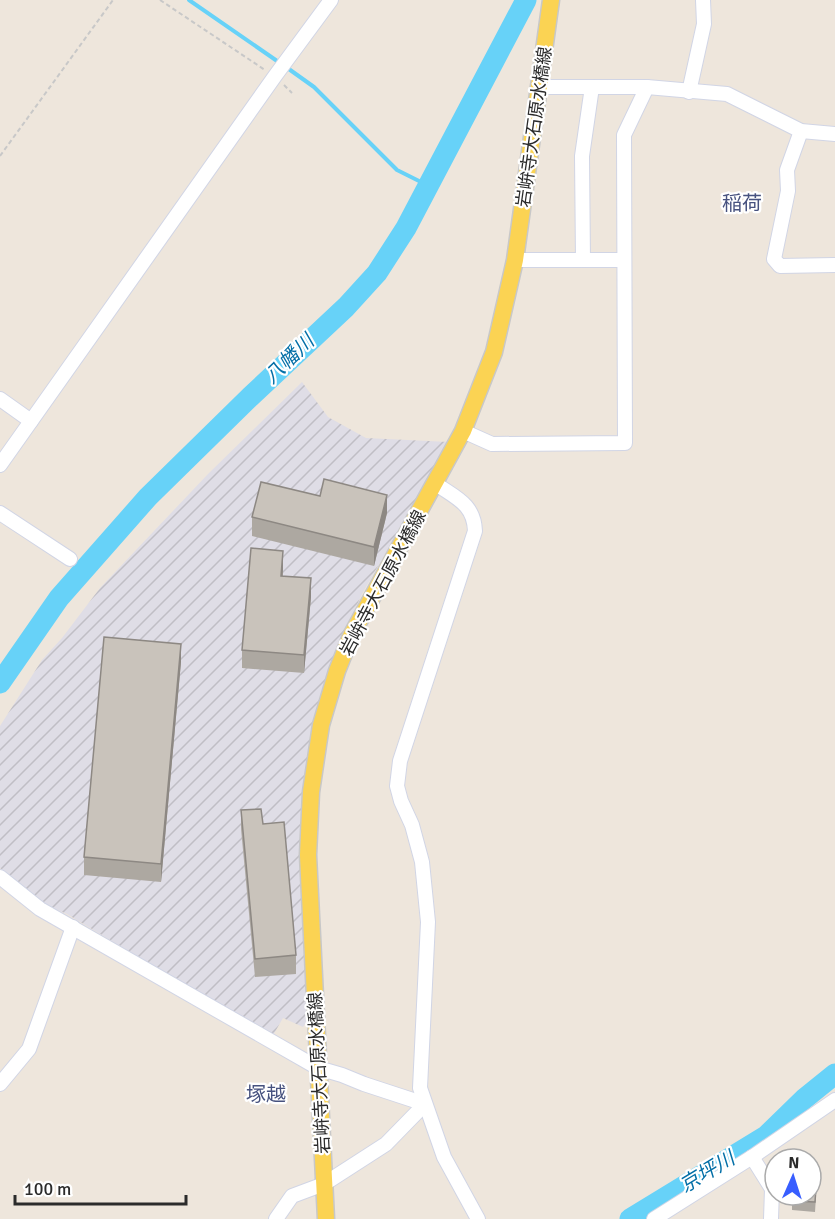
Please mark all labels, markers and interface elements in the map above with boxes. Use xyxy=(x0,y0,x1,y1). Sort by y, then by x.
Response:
street label: 岩峅寺大石原水橋線 xyxy=(512,45,556,209)
district label: 稲荷 xyxy=(722,191,762,216)
water label: 八幡川 xyxy=(259,328,321,389)
street label: 岩峅寺大石原水橋線 xyxy=(335,506,431,660)
street label: 岩峅寺大石原水橋線 xyxy=(304,992,334,1154)
district label: 塚越 xyxy=(246,1082,286,1107)
water label: 京坪川 xyxy=(675,1145,741,1198)
north arrow xyxy=(763,1147,823,1207)
text: N xyxy=(788,1153,800,1173)
scale bar xyxy=(15,1168,186,1206)
text: 100 m xyxy=(24,1178,71,1200)

